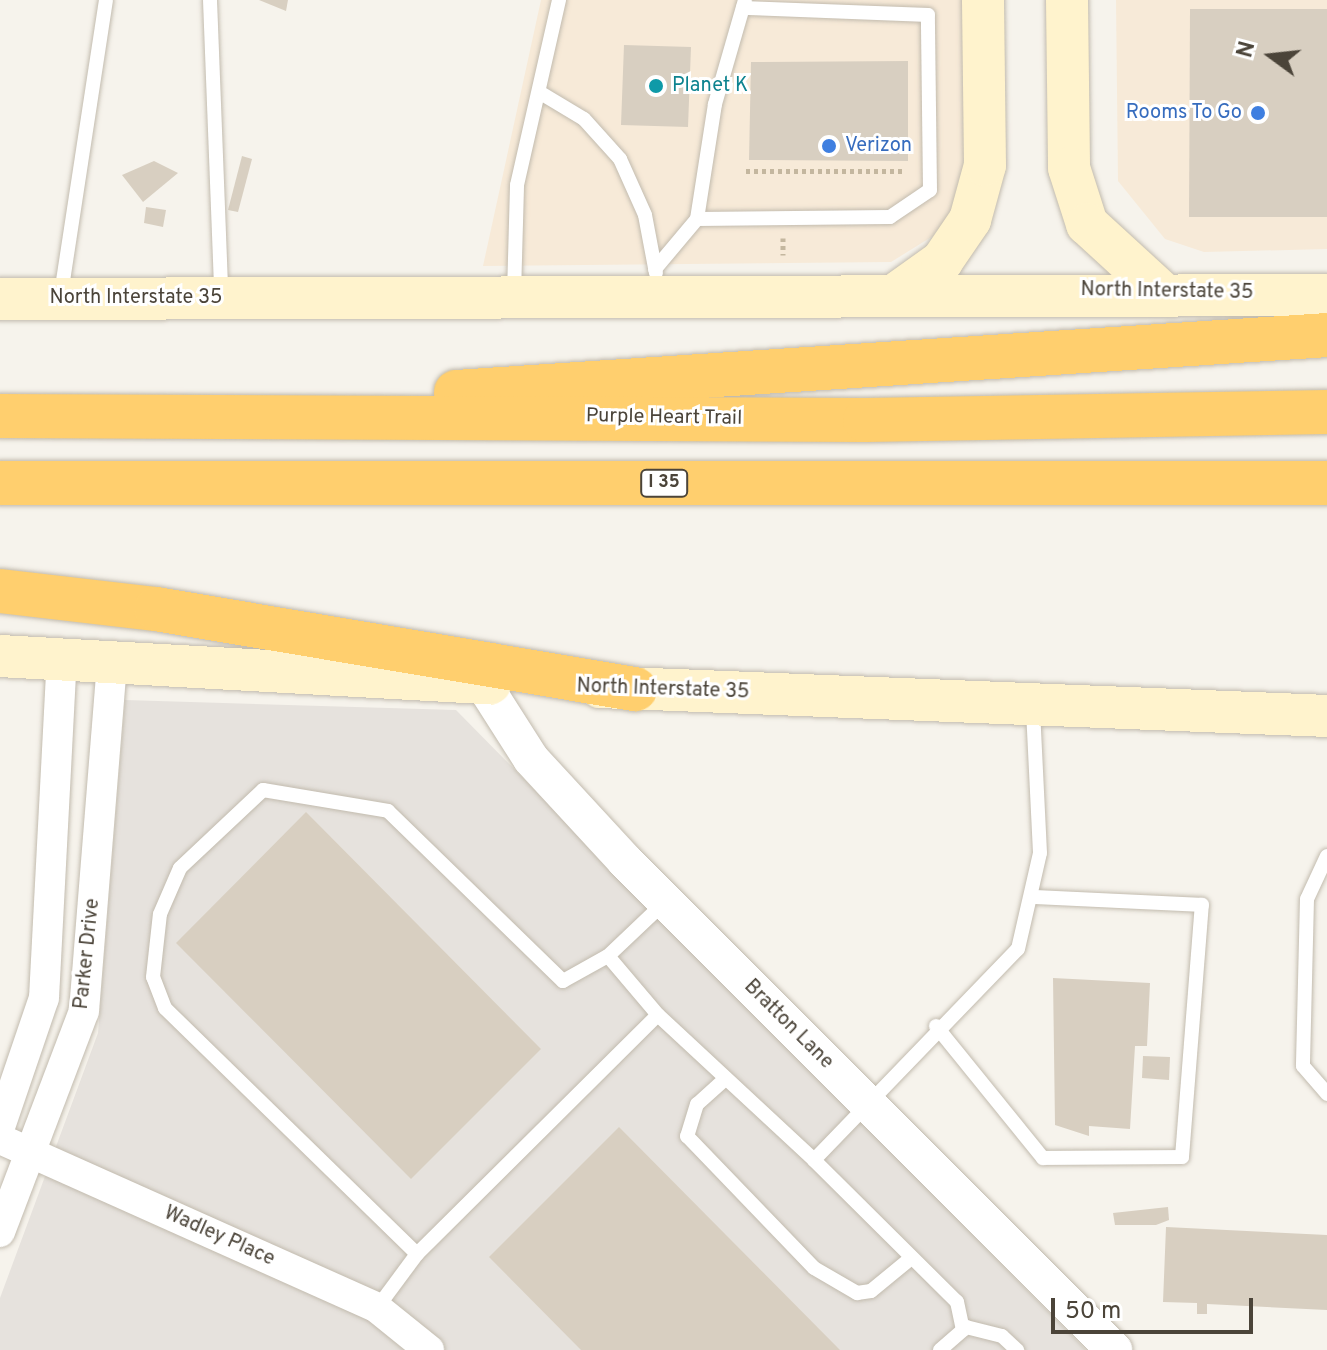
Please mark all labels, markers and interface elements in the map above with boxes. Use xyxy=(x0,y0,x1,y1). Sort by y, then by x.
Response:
north arrow xyxy=(1231,16,1311,96)
text: N xyxy=(1232,39,1262,61)
place label: Planet K xyxy=(672,74,748,98)
marker: Planet K xyxy=(647,77,665,95)
place label: Rooms To Go xyxy=(1125,101,1242,125)
marker: Rooms To Go xyxy=(1249,104,1267,122)
place label: Verizon xyxy=(845,134,912,158)
marker: Verizon xyxy=(820,137,838,155)
street label: North Interstate 35 xyxy=(1080,278,1254,306)
street label: North Interstate 35 xyxy=(50,286,222,310)
street label: Purple Heart Trail xyxy=(585,405,743,431)
road number: I 35 xyxy=(640,469,688,497)
street label: North Interstate 35 xyxy=(576,675,750,705)
street label: Parker Drive xyxy=(70,897,106,1011)
street label: Bratton Lane xyxy=(738,975,838,1075)
street label: Wadley Place xyxy=(160,1202,278,1272)
scale bar xyxy=(1055,1282,1257,1332)
text: 50 m xyxy=(1065,1297,1121,1327)

